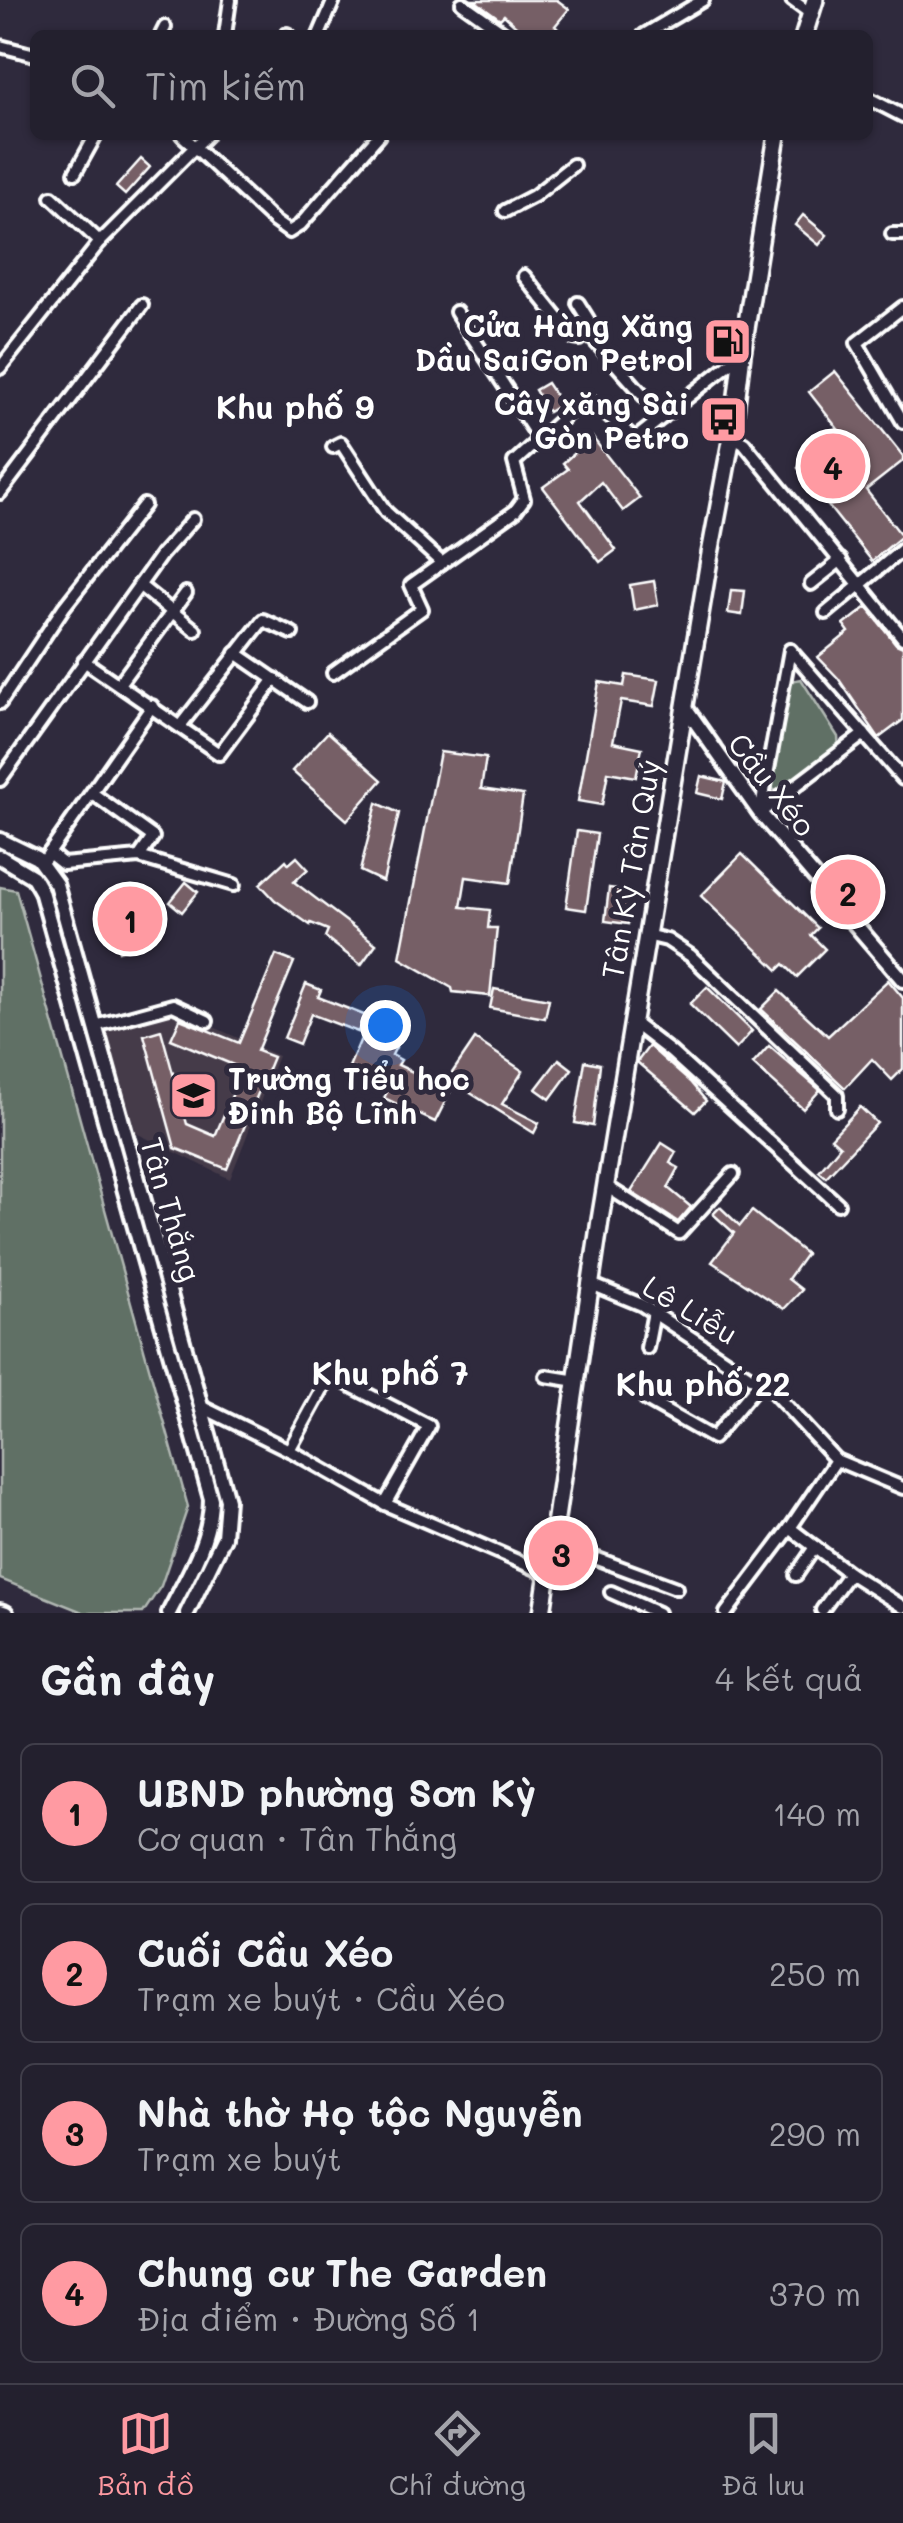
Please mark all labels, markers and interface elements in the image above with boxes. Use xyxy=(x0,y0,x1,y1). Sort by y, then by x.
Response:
search box xyxy=(30,30,873,140)
icon: search xyxy=(65,58,120,113)
text: Tìm kiếm xyxy=(145,60,306,110)
place label: Cửa Hàng Xăng Dầu SaiGon Petrol xyxy=(415,305,693,379)
fuel station icon: Cửa Hàng Xăng Dầu SaiGon Petrol xyxy=(702,316,754,368)
place label: Cây xăng Sài Gòn Petro xyxy=(494,383,689,457)
district label: Khu phố 9 xyxy=(216,385,374,427)
bus stop icon: Cây xăng Sài Gòn Petro xyxy=(698,394,750,446)
pin: 4 xyxy=(800,428,866,504)
street label: Cầu Xéo xyxy=(720,724,826,844)
street label: Tân Kỳ Tân Quý xyxy=(591,756,669,982)
pin: 2 xyxy=(816,854,880,930)
pin: 1 xyxy=(98,882,162,956)
your location xyxy=(360,1000,411,1051)
place label: Trường Tiểu học Đinh Bộ Lĩnh xyxy=(228,1058,470,1132)
school or university icon: Trường Tiểu học Đinh Bộ Lĩnh xyxy=(167,1069,219,1121)
street label: Tân Thắng xyxy=(132,1132,212,1286)
street label: Lê Liễu xyxy=(636,1265,746,1353)
district label: Khu phố 7 xyxy=(311,1351,469,1393)
district label: Khu phố 22 xyxy=(616,1362,790,1404)
pin: 3 xyxy=(528,1516,594,1590)
text: Gần đây xyxy=(40,1651,215,1706)
text: 4 kết quả xyxy=(715,1657,863,1699)
text: UBND phường Sơn Kỳ xyxy=(137,1767,536,1817)
text: 1 xyxy=(67,1792,82,1834)
text: 140 m xyxy=(772,1792,861,1834)
text: Cơ quan · Tân Thắng xyxy=(137,1817,457,1859)
text: Cuối Cầu Xéo xyxy=(137,1927,393,1977)
text: 2 xyxy=(66,1952,83,1994)
text: 250 m xyxy=(769,1952,861,1994)
text: Trạm xe buýt · Cầu Xéo xyxy=(137,1977,505,2019)
text: Nhà thờ Họ tộc Nguyễn xyxy=(137,2087,583,2137)
text: 3 xyxy=(65,2112,84,2154)
text: 290 m xyxy=(769,2112,861,2154)
text: Trạm xe buýt xyxy=(137,2137,342,2179)
text: Chung cư The Garden xyxy=(137,2247,547,2297)
text: 4 xyxy=(64,2272,85,2314)
text: 370 m xyxy=(769,2272,861,2314)
text: Địa điểm · Đường Số 1 xyxy=(137,2297,480,2339)
tab: Bản đồ xyxy=(98,2406,194,2502)
tab: Chỉ đường xyxy=(389,2406,526,2502)
tab: Đã lưu xyxy=(721,2406,805,2502)

